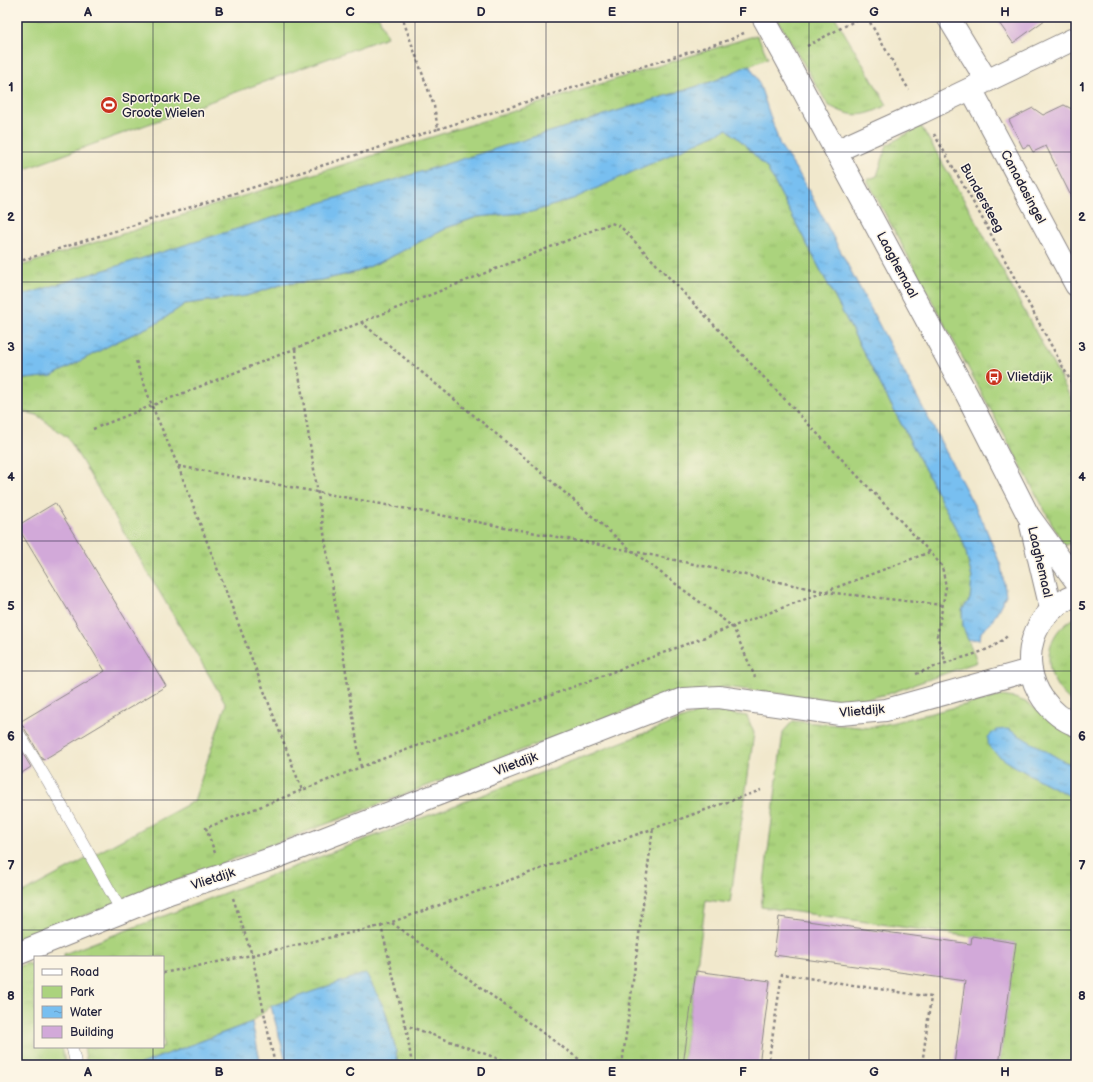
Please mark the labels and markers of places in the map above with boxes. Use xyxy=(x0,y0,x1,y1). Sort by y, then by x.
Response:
place label: Sportpark De Groote Wielen xyxy=(122,90,205,121)
sports icon: Sportpark De Groote Wielen xyxy=(99,95,119,115)
bus stop icon: Vlietdijk xyxy=(984,367,1004,387)
place label: Vlietdijk xyxy=(1007,369,1053,385)

